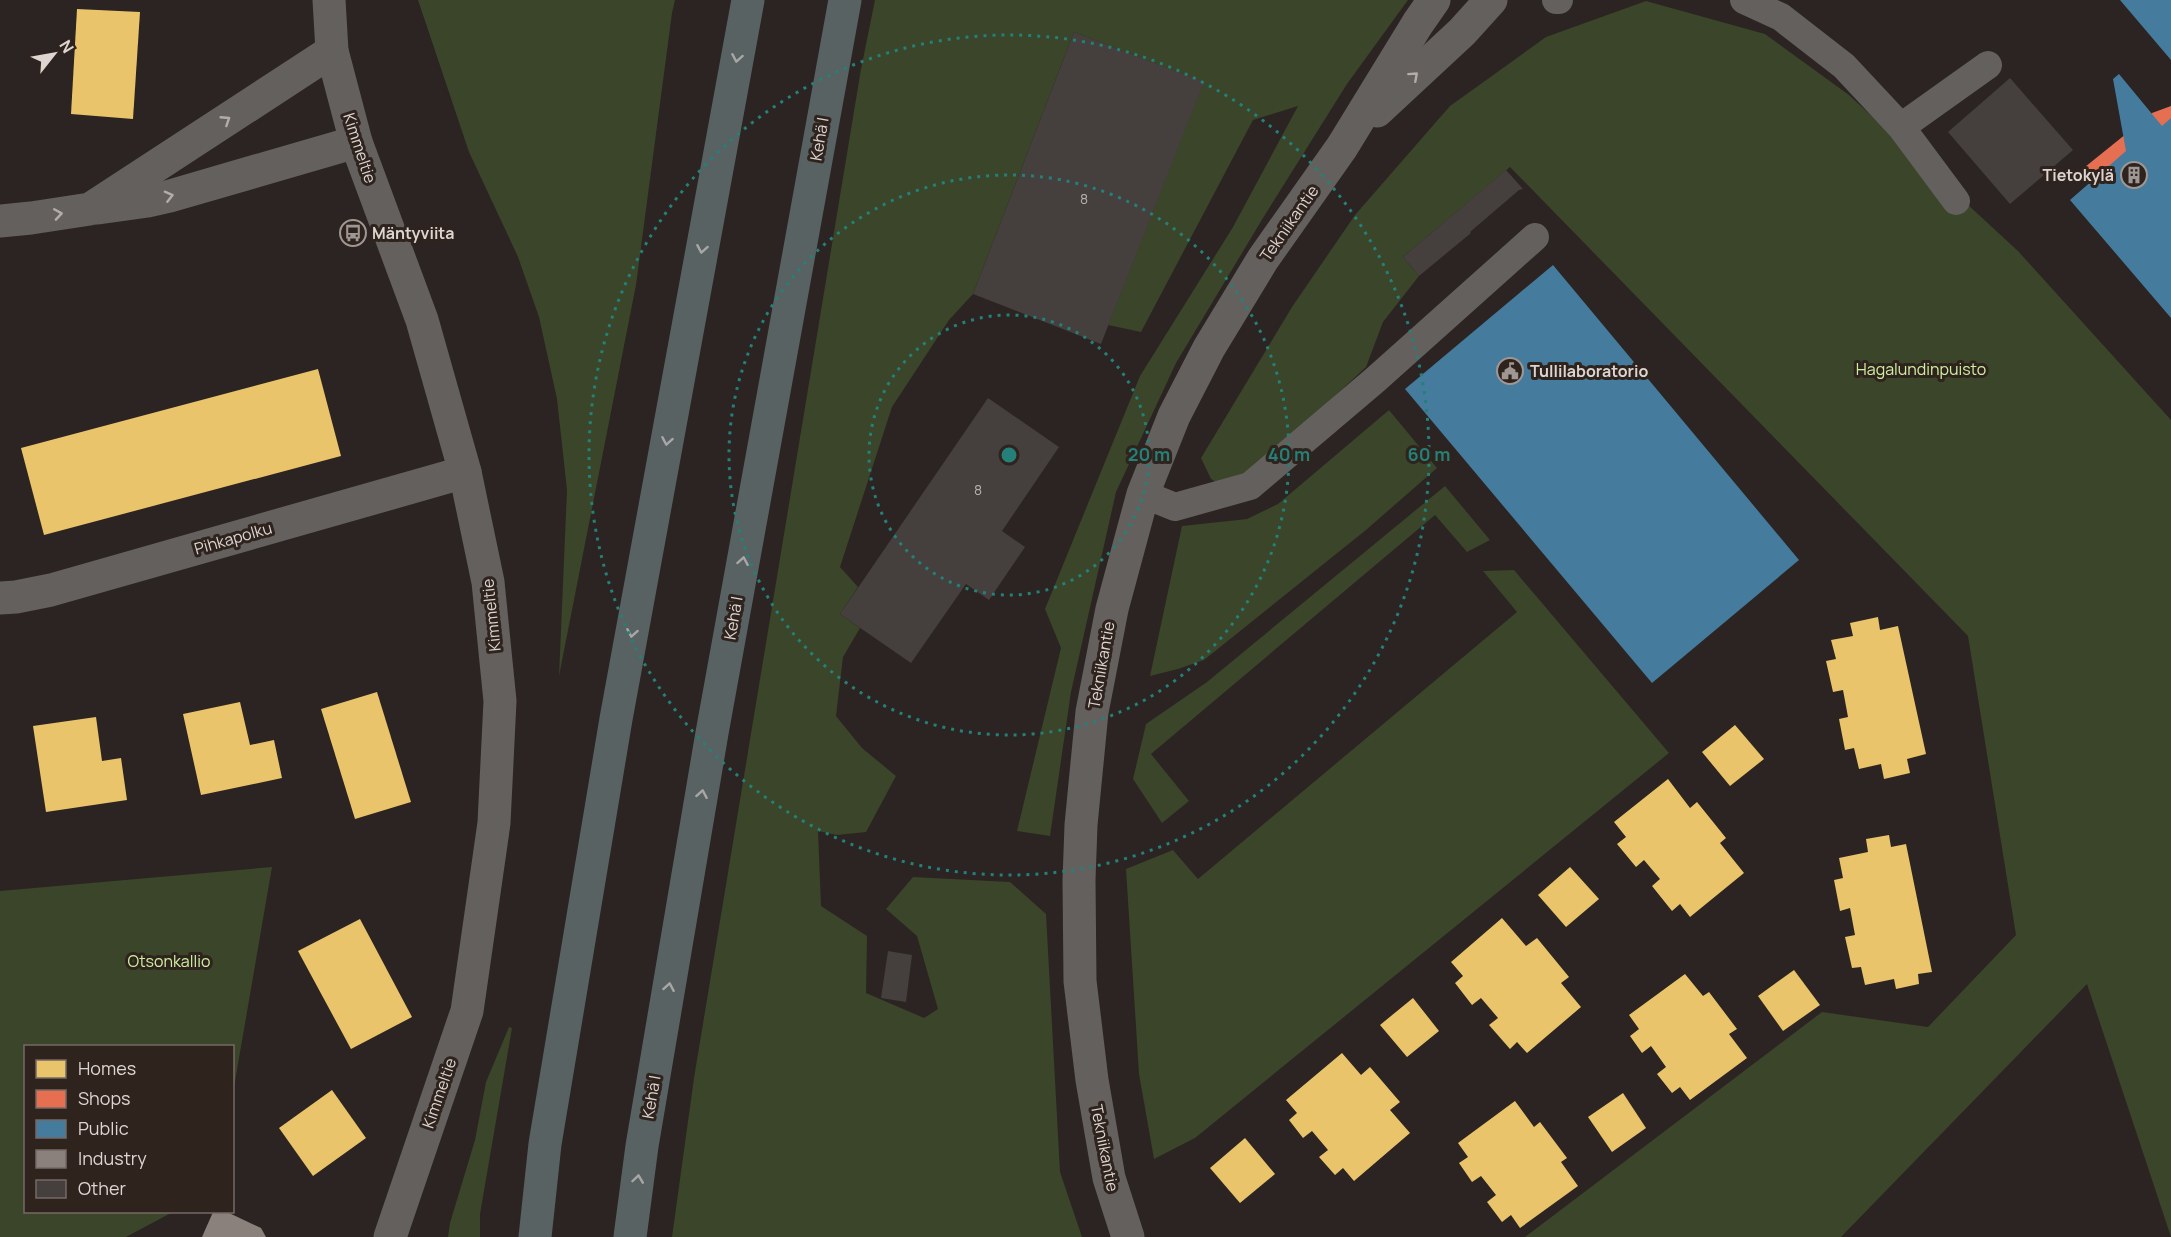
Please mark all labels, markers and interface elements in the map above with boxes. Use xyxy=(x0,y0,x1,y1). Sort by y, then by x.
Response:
north arrow xyxy=(24,24,84,84)
text: N xyxy=(54,36,79,57)
one-way arrow xyxy=(731,52,744,62)
one-way arrow xyxy=(1407,72,1418,83)
street label: Kimmeltie xyxy=(338,110,382,186)
one-way arrow xyxy=(220,116,231,127)
street label: Kehä I xyxy=(804,116,834,162)
building icon: Tietokylä xyxy=(2119,160,2149,190)
place label: Tietokylä xyxy=(2043,164,2114,186)
street label: Tekniikantie xyxy=(1255,181,1323,265)
house number: 8 xyxy=(1080,189,1088,208)
one-way arrow xyxy=(163,190,173,203)
one-way arrow xyxy=(53,208,63,221)
bus stop icon: Mäntyviita xyxy=(338,218,368,248)
place label: Mäntyviita xyxy=(372,222,455,244)
one-way arrow xyxy=(696,244,709,254)
public building icon: Tullilaboratorio xyxy=(1495,356,1525,386)
park label: Hagalundinpuisto xyxy=(1856,358,1986,380)
place label: Tullilaboratorio xyxy=(1530,360,1648,382)
one-way arrow xyxy=(661,436,674,446)
text: 20 m xyxy=(1128,442,1170,466)
text: 40 m xyxy=(1268,442,1310,466)
text: 60 m xyxy=(1408,442,1450,466)
centre of rings xyxy=(999,445,1019,465)
house number: 8 xyxy=(974,480,982,499)
street label: Pihkapolku xyxy=(192,516,274,560)
one-way arrow xyxy=(736,556,749,566)
street label: Kimmeltie xyxy=(476,578,506,652)
street label: Kehä I xyxy=(718,595,748,641)
street label: Tekniikantie xyxy=(1082,620,1120,710)
one-way arrow xyxy=(626,628,639,638)
one-way arrow xyxy=(695,790,708,800)
park label: Otsonkallio xyxy=(128,950,210,972)
one-way arrow xyxy=(663,982,675,991)
legend xyxy=(24,1045,234,1213)
street label: Kimmeltie xyxy=(417,1055,461,1131)
text: Homes xyxy=(78,1056,136,1080)
street label: Kehä I xyxy=(636,1074,666,1120)
text: Shops xyxy=(78,1086,130,1110)
street label: Tekniikantie xyxy=(1086,1103,1124,1193)
text: Public xyxy=(78,1116,129,1140)
text: Industry xyxy=(78,1146,147,1170)
one-way arrow xyxy=(631,1174,644,1184)
text: Other xyxy=(78,1176,126,1200)

